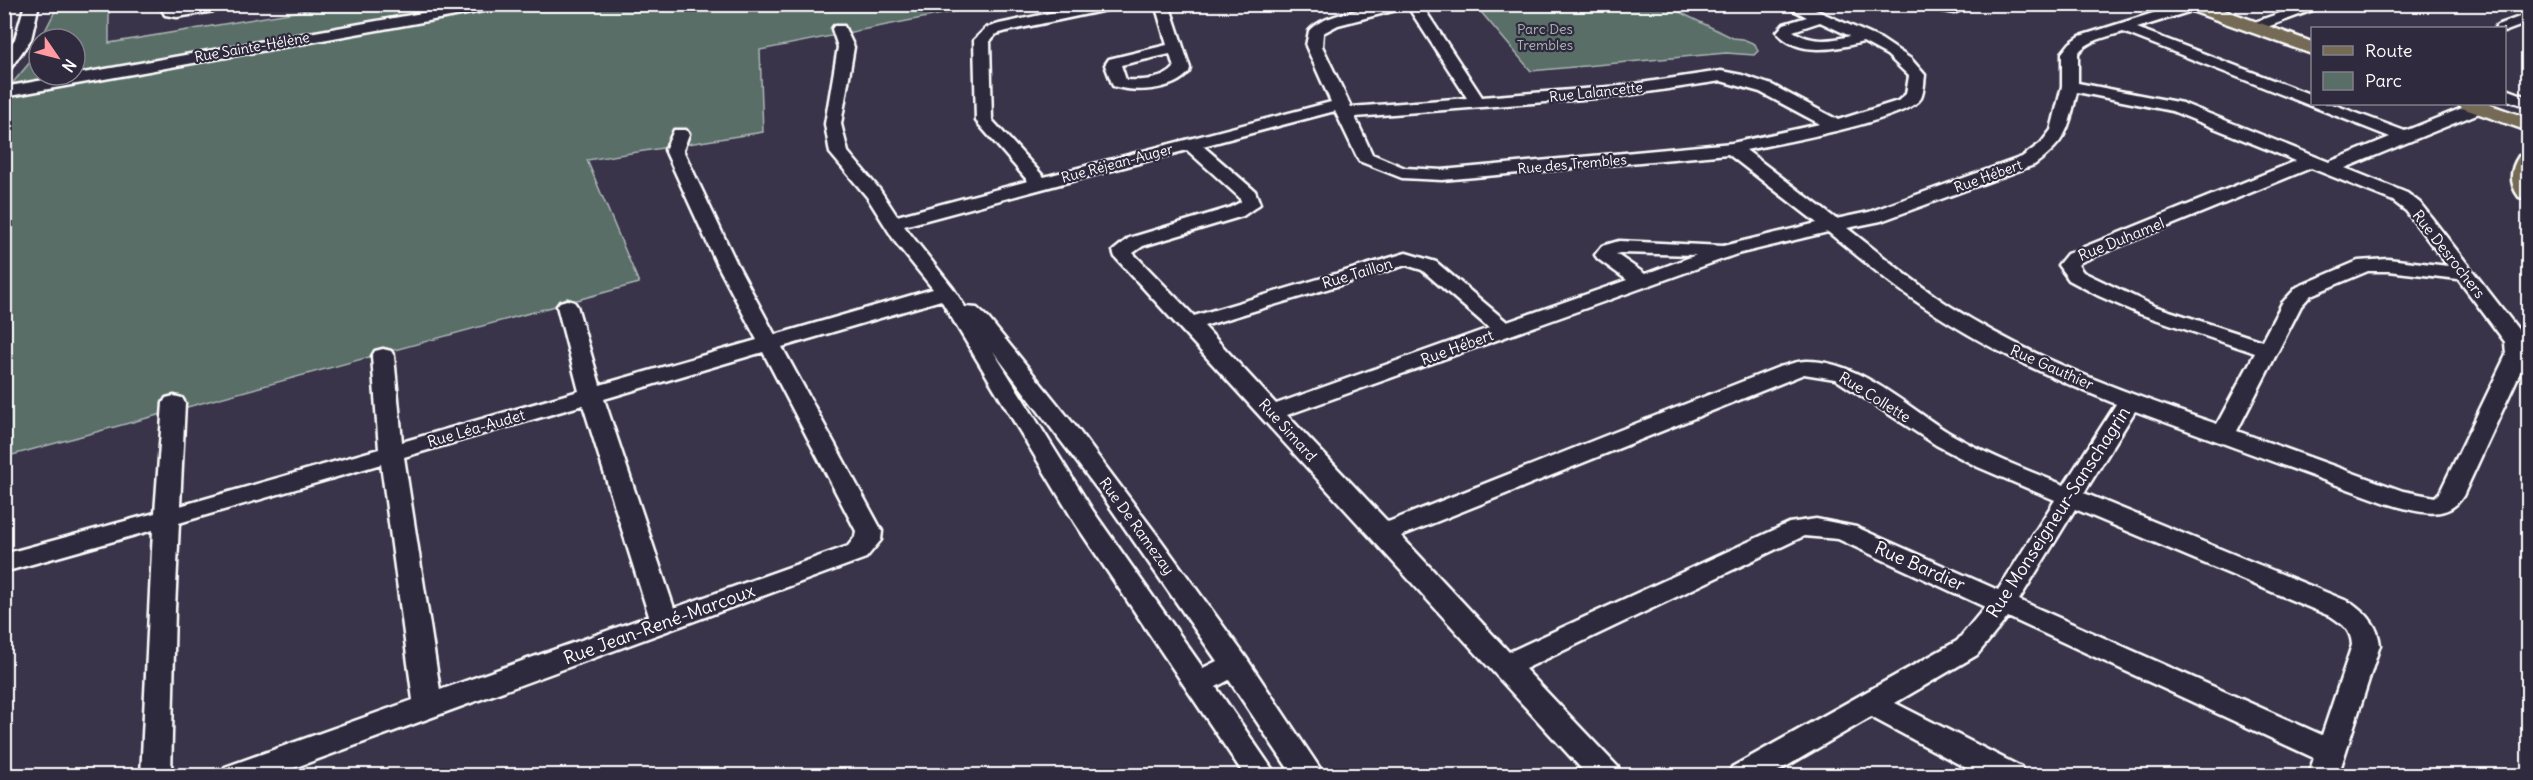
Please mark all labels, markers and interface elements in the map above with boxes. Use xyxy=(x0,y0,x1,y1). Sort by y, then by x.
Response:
park label: Parc Des Trembles xyxy=(1517,20,1573,54)
north arrow xyxy=(27,27,87,87)
legend xyxy=(2311,27,2506,105)
street label: Rue Sainte-Hélène xyxy=(193,28,311,66)
text: Route xyxy=(2365,39,2413,62)
text: N xyxy=(58,55,81,76)
text: Parc xyxy=(2365,69,2402,92)
street label: Rue Lalancette xyxy=(1548,78,1644,106)
street label: Rue Réjean-Auger xyxy=(1059,139,1175,187)
street label: Rue des Trembles xyxy=(1517,150,1627,178)
street label: Rue Hébert xyxy=(1952,155,2025,197)
street label: Rue Desrochers xyxy=(2409,206,2490,302)
street label: Rue Duhamel xyxy=(2075,213,2167,265)
street label: Rue Taillon xyxy=(1320,253,1395,293)
street label: Rue Hébert xyxy=(1418,325,1496,369)
street label: Rue Gauthier xyxy=(2007,340,2097,394)
street label: Rue Collette xyxy=(1836,368,1914,426)
street label: Rue Simard xyxy=(1255,395,1321,465)
street label: Rue Monseigneur-Sanschagrin xyxy=(1981,402,2135,622)
street label: Rue Léa-Audet xyxy=(425,405,527,451)
street label: Rue De Ramezay xyxy=(1095,474,1179,578)
street label: Rue Bardier xyxy=(1871,536,1969,596)
street label: Rue Jean-René-Marcoux xyxy=(560,579,758,669)

